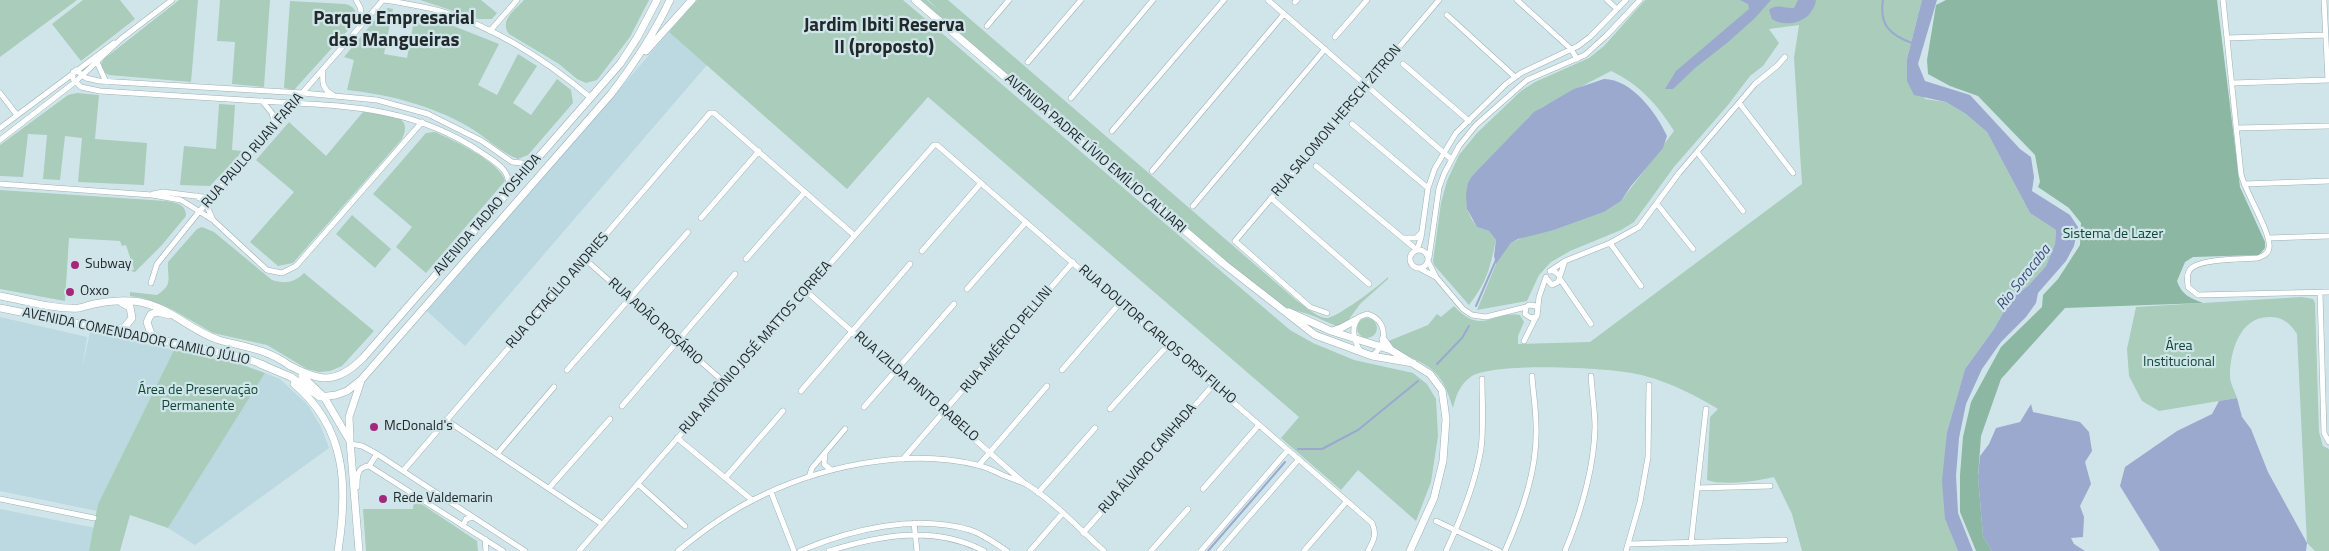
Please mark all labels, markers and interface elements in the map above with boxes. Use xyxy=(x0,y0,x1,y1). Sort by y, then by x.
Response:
district label: Parque Empresarial das Mangueiras xyxy=(313,8,475,52)
district label: Jardim Ibiti Reserva II (proposto) xyxy=(804,15,964,59)
street label: RUA SALOMON HERSCH ZITRON xyxy=(1268,42,1406,200)
street label: AVENIDA PADRE LÍVIO EMÍLIO CALLIARI xyxy=(1001,71,1189,237)
street label: RUA PAULO RUAN FARIA xyxy=(198,90,308,212)
street label: AVENIDA TADAO YOSHIDA xyxy=(431,151,545,279)
park label: Sistema de Lazer xyxy=(2063,227,2163,243)
street label: RUA OCTACÍLIO ANDRIES xyxy=(503,229,613,353)
water label: Rio Sorocaba xyxy=(1993,242,2055,314)
place label: Subway xyxy=(85,257,132,273)
street label: RUA ANTÔNIO JOSÉ MATTOS CORREA xyxy=(676,258,836,438)
marker: Subway xyxy=(69,259,81,271)
street label: RUA DOUTOR CARLOS ORSI FILHO xyxy=(1075,262,1239,408)
street label: RUA ADÃO ROSÁRIO xyxy=(604,275,706,369)
street label: RUA AMÉRICO PELLINI xyxy=(957,283,1057,397)
place label: Oxxo xyxy=(80,284,109,300)
marker: Oxxo xyxy=(64,286,76,298)
street label: AVENIDA COMENDADOR CAMILO JÚLIO xyxy=(21,305,251,369)
street label: RUA IZILDA PINTO RABELO xyxy=(850,328,982,446)
park label: Área Institucional xyxy=(2143,339,2215,372)
park label: Área de Preservação Permanente xyxy=(138,383,258,416)
street label: RUA ÁLVARO CANHADA xyxy=(1096,400,1200,518)
place label: McDonald's xyxy=(384,419,453,435)
marker: McDonald's xyxy=(368,421,380,433)
place label: Rede Valdemarin xyxy=(393,491,493,507)
marker: Rede Valdemarin xyxy=(377,493,389,505)

